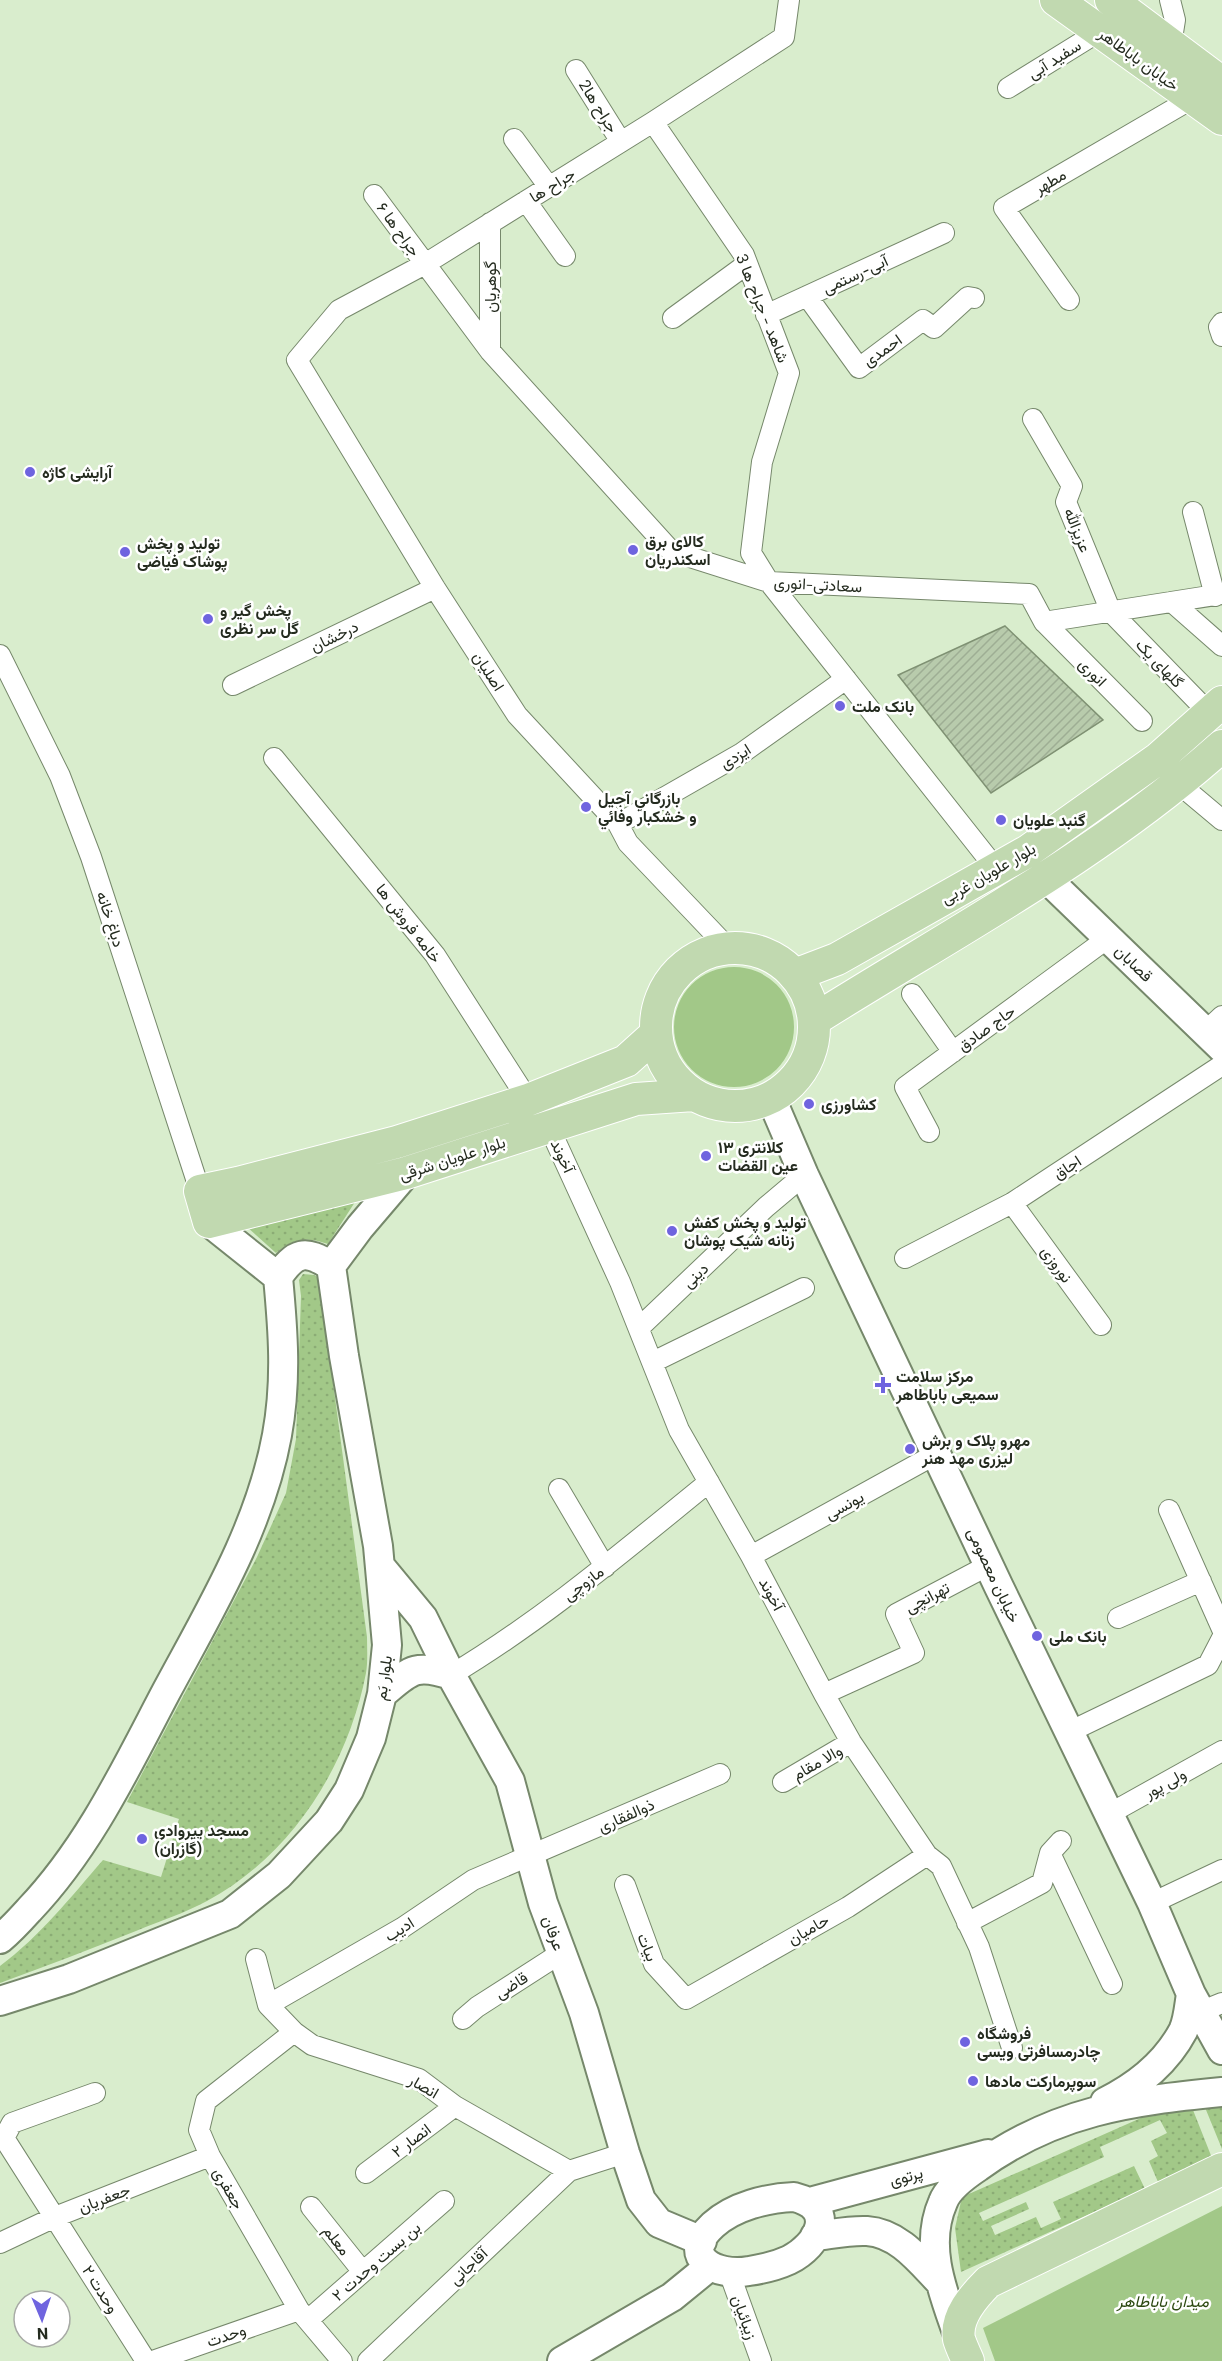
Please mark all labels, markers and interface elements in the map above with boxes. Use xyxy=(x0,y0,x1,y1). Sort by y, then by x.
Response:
street label: خیابان باباطاهر xyxy=(1091,23,1183,99)
street label: سفید آبی xyxy=(1023,35,1087,87)
street label: جراح ها2 xyxy=(571,76,623,139)
street label: جراح ها xyxy=(526,163,581,211)
street label: مطهر xyxy=(1030,164,1072,203)
street label: جراح ها ۶ xyxy=(369,198,425,263)
street label: آبی-رستمی xyxy=(819,250,894,302)
street label: شاهد - جراح ها 3 xyxy=(727,251,794,367)
street label: گوهریان xyxy=(480,261,505,313)
street label: احمدی xyxy=(858,329,908,375)
place label: آرایشی کاژه xyxy=(42,462,114,487)
marker: آرایشی کاژه xyxy=(23,465,37,479)
street label: عزیزالله xyxy=(1055,505,1096,557)
place label: کالای برق اسکندریان xyxy=(645,531,711,574)
place label: تولید و پخش پوشاک فیاضی xyxy=(137,533,228,576)
marker: کالای برق اسکندریان xyxy=(626,543,640,557)
marker: تولید و پخش پوشاک فیاضی xyxy=(118,545,132,559)
street label: سعادتی-انوری xyxy=(773,572,863,601)
place label: پخش گیر و گل سر نظری xyxy=(220,600,299,643)
marker: پخش گیر و گل سر نظری xyxy=(201,612,215,626)
street label: درخشان xyxy=(307,616,364,661)
street label: گلهای یک xyxy=(1128,634,1188,695)
street label: اصلیان xyxy=(465,648,509,697)
street label: انوری xyxy=(1071,654,1111,694)
place label: بانک ملت xyxy=(852,696,914,721)
marker: بانک ملت xyxy=(833,699,847,713)
street label: ایزدی xyxy=(716,739,757,777)
place label: بازرگاني آجيل و خشكبار وفائي xyxy=(598,788,697,831)
marker: بازرگاني آجيل و خشكبار وفائي xyxy=(579,800,593,814)
place label: گنبد علویان xyxy=(1013,810,1085,835)
marker: گنبد علویان xyxy=(994,813,1008,827)
street label: بلوار علویان غربی xyxy=(937,838,1041,912)
street label: خامه فروش ها xyxy=(368,879,446,970)
street label: دباغ خانه xyxy=(88,888,129,951)
street label: قصابان xyxy=(1107,940,1157,989)
street label: حاج صادق xyxy=(953,1000,1022,1060)
place label: کشاورزی xyxy=(821,1094,877,1119)
marker: کشاورزی xyxy=(802,1097,816,1111)
street label: بلوار علویان شرقی xyxy=(396,1131,509,1189)
street label: آخوند xyxy=(542,1136,580,1179)
place label: کلانتری ۱۳ عین القضات xyxy=(718,1137,798,1180)
marker: کلانتری ۱۳ عین القضات xyxy=(699,1149,713,1163)
street label: اجاق xyxy=(1049,1151,1088,1188)
place label: تولید و پخش کفش زنانه شیک پوشان xyxy=(684,1212,806,1255)
marker: تولید و پخش کفش زنانه شیک پوشان xyxy=(665,1224,679,1238)
street label: نوروزی xyxy=(1033,1242,1077,1289)
street label: دینی xyxy=(678,1258,716,1296)
place label: مرکز سلامت سمیعی باباطاهر xyxy=(895,1366,999,1409)
marker: مرکز سلامت سمیعی باباطاهر xyxy=(874,1376,892,1394)
place label: مهرو پلاک و برش لیزری مهد هنر xyxy=(921,1430,1030,1473)
marker: مهرو پلاک و برش لیزری مهد هنر xyxy=(903,1442,917,1456)
street label: یونسی xyxy=(821,1486,870,1528)
street label: خیابان معصومی xyxy=(959,1524,1025,1628)
street label: مازوچی xyxy=(559,1561,610,1609)
street label: آخوند xyxy=(751,1574,790,1617)
street label: تهرانچی xyxy=(901,1577,955,1621)
place label: بانک ملی xyxy=(1049,1626,1107,1651)
marker: بانک ملی xyxy=(1030,1629,1044,1643)
street label: بلوار بَم xyxy=(370,1654,401,1703)
street label: والا مقام xyxy=(788,1740,848,1789)
street label: ولی پور xyxy=(1140,1763,1192,1807)
street label: ذوالفقاری xyxy=(595,1794,659,1841)
place label: مسجد پیروادی (گازران) xyxy=(154,1820,249,1863)
marker: مسجد پیروادی (گازران) xyxy=(135,1832,149,1846)
street label: حامیان xyxy=(784,1909,835,1953)
street label: ادیب xyxy=(380,1912,420,1950)
street label: عرفان xyxy=(534,1913,570,1955)
street label: بیات xyxy=(629,1930,663,1966)
street label: قاضی xyxy=(491,1967,534,2007)
place label: فروشگاه چادرمسافرتی ویسی xyxy=(977,2023,1100,2066)
marker: فروشگاه چادرمسافرتی ویسی xyxy=(958,2035,972,2049)
street label: انصار xyxy=(402,2069,443,2107)
place label: سوپرمارکت مادها xyxy=(985,2071,1096,2096)
marker: سوپرمارکت مادها xyxy=(966,2074,980,2088)
street label: انصار ۲ xyxy=(387,2119,438,2165)
street label: پرتوی xyxy=(887,2162,926,2195)
street label: جعفری xyxy=(205,2163,249,2215)
street label: جعفریان xyxy=(75,2179,135,2222)
street label: بن بست وحدت ۲ xyxy=(328,2217,428,2309)
street label: معلم xyxy=(315,2221,355,2262)
street label: آقاجانی xyxy=(444,2242,496,2293)
street label: وحدت ۲ xyxy=(74,2261,124,2319)
north arrow xyxy=(12,2289,72,2349)
park label: میدان باباطاهر xyxy=(1116,2291,1209,2316)
street label: زیبائیان xyxy=(723,2292,762,2344)
text: N xyxy=(36,2319,49,2344)
street label: وحدت xyxy=(204,2319,250,2356)

